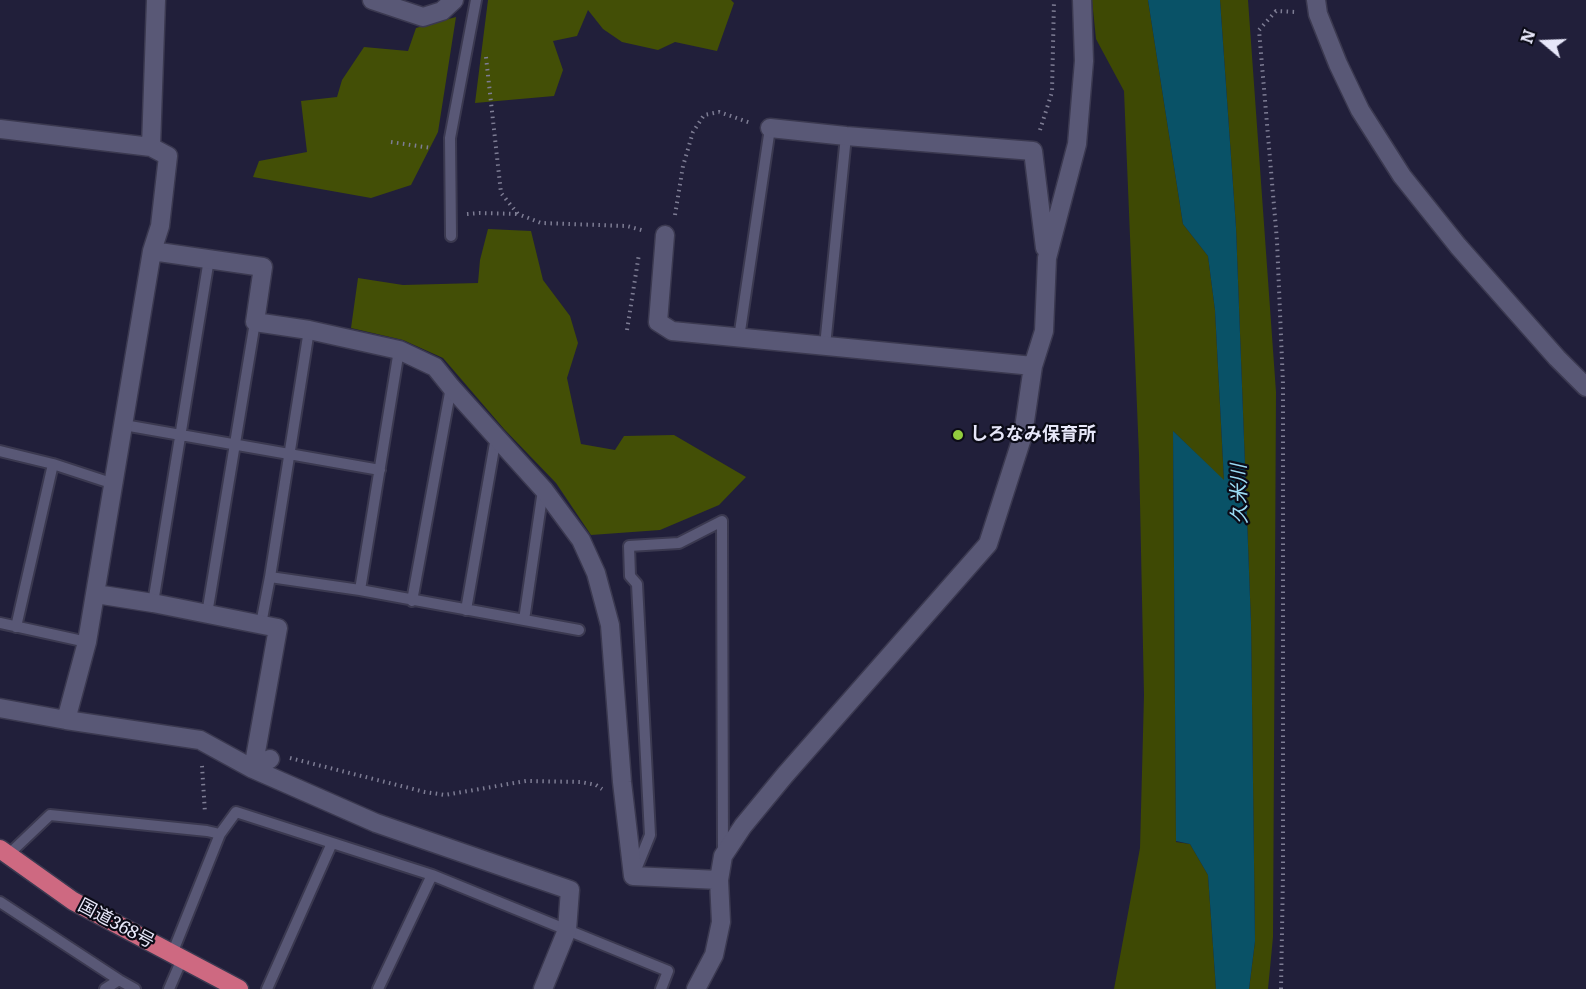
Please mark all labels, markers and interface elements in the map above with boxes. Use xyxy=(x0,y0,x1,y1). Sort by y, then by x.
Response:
north arrow xyxy=(1514,12,1574,72)
text: N xyxy=(1513,26,1541,46)
place label: しろなみ保育所 xyxy=(970,424,1096,446)
marker: しろなみ保育所 xyxy=(951,428,965,442)
water label: 久米川 xyxy=(1227,464,1253,524)
street label: 国道368号 xyxy=(74,895,158,953)

